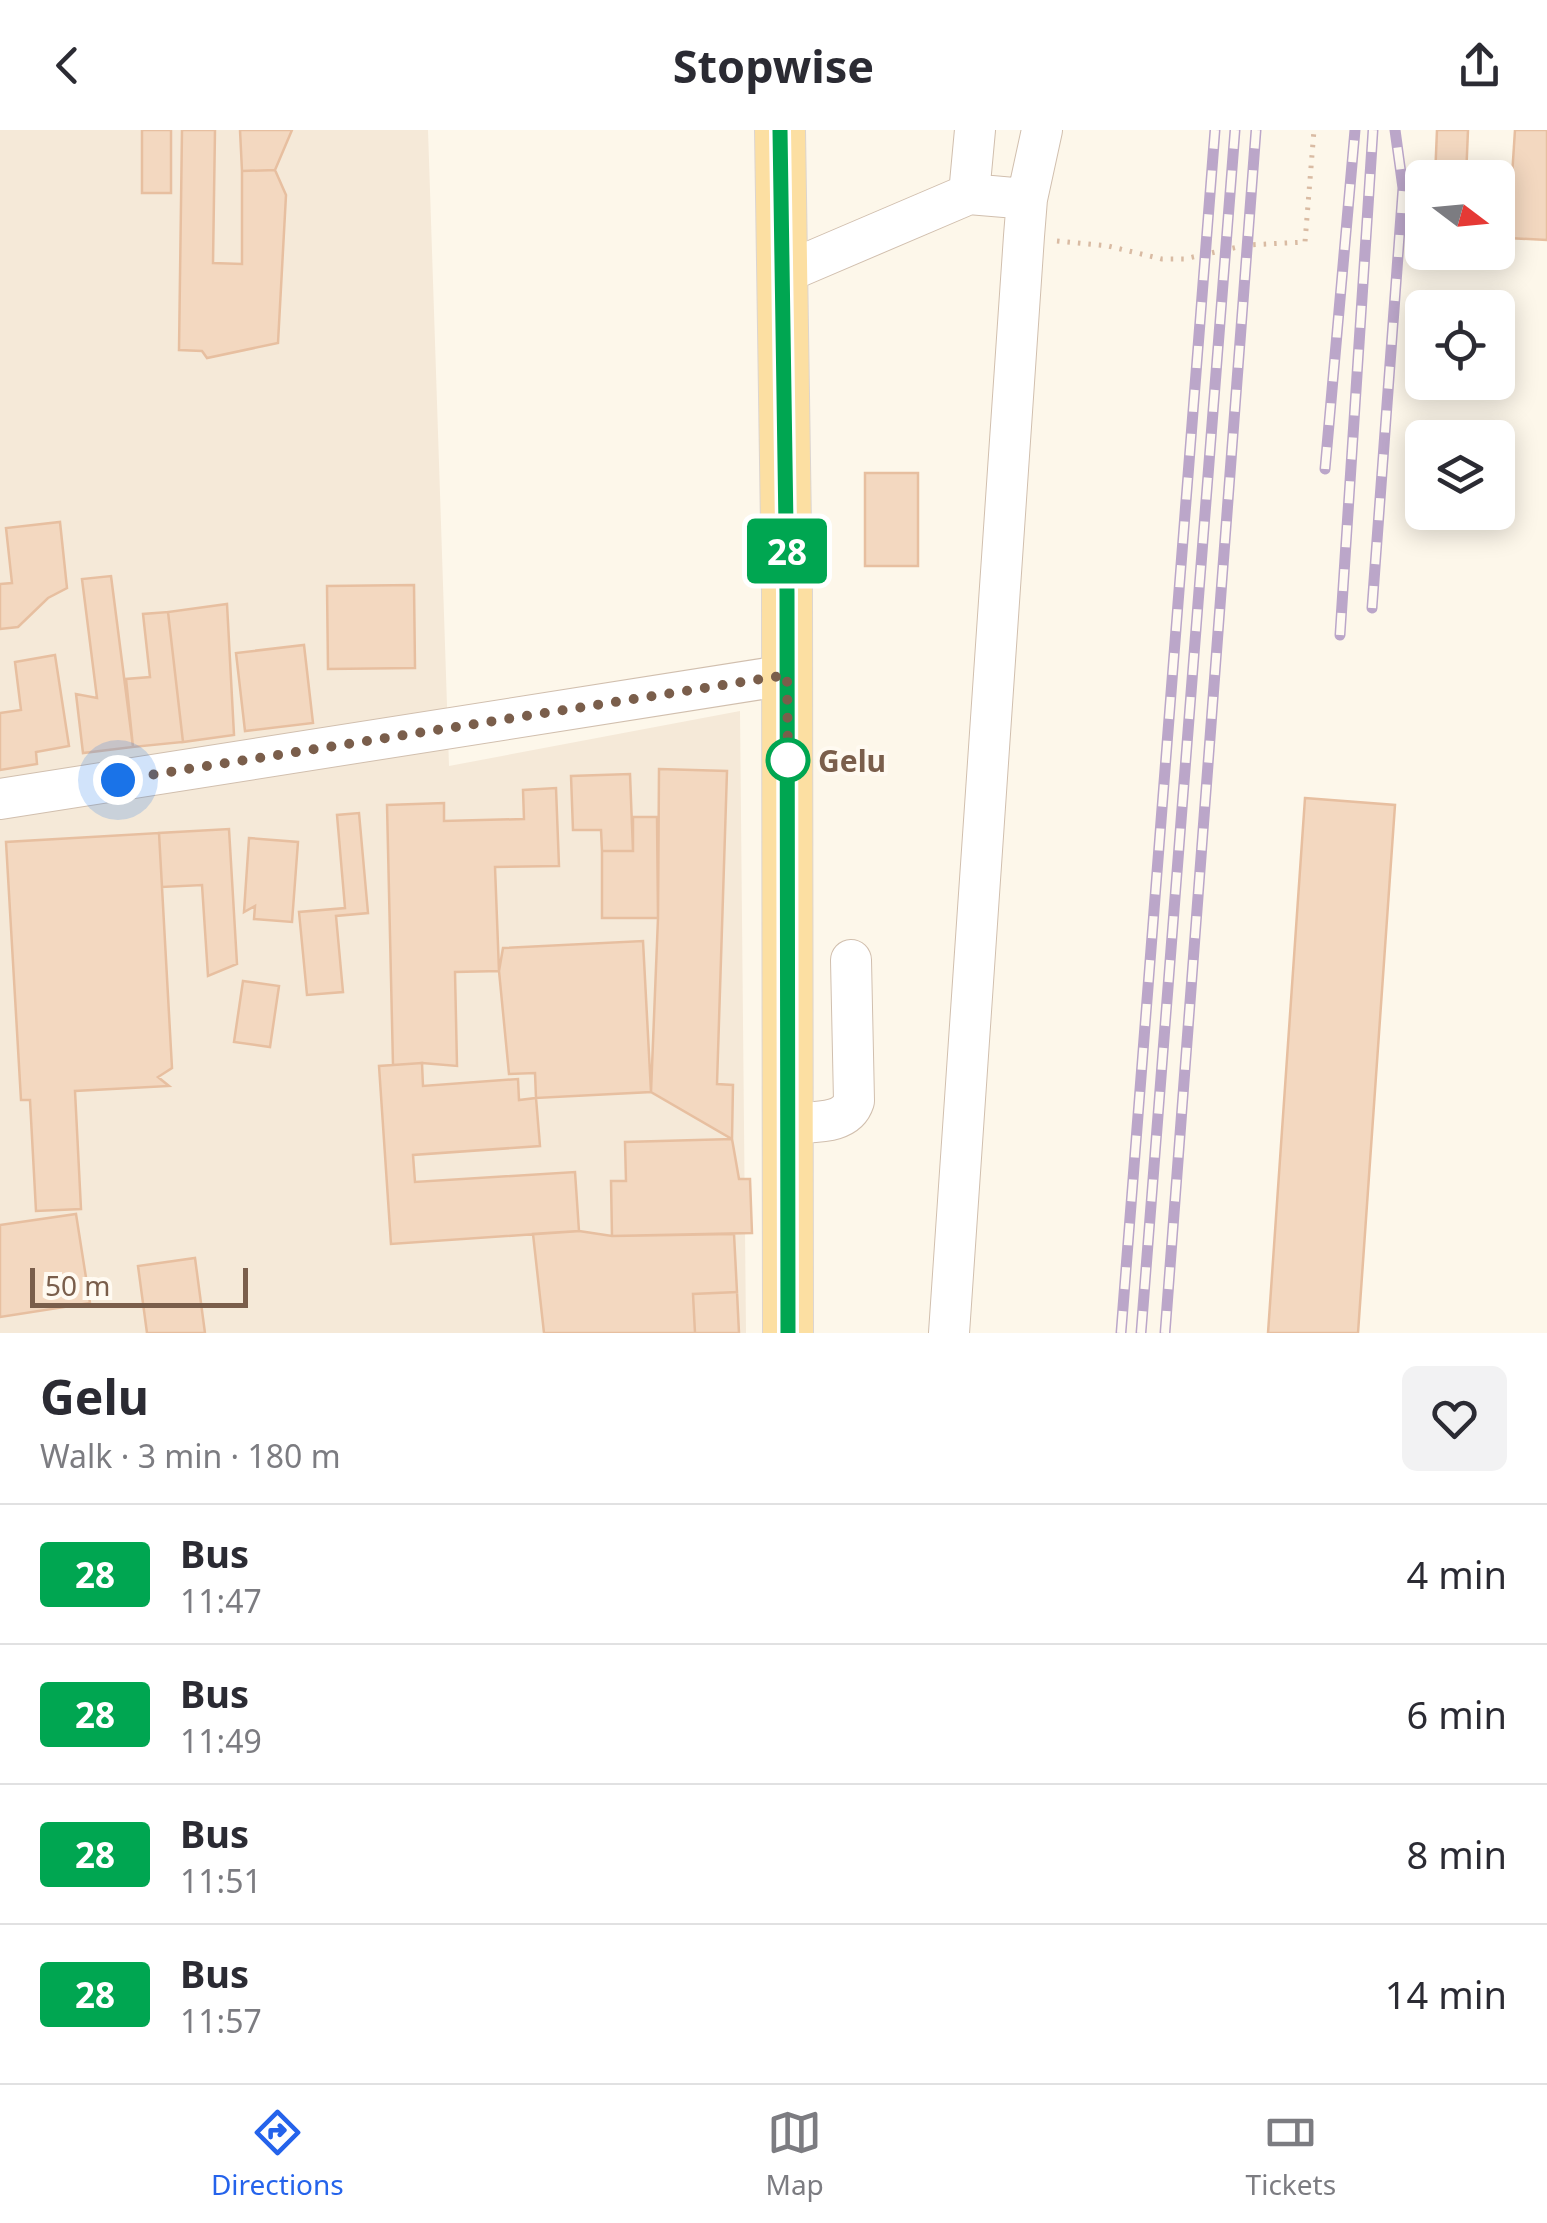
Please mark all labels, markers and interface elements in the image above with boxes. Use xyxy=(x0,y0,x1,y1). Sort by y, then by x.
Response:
text: Stopwise xyxy=(673,35,874,96)
icon: back xyxy=(40,38,95,93)
icon: share xyxy=(1452,38,1507,93)
north arrow xyxy=(1405,160,1515,270)
map controls xyxy=(1405,160,1515,530)
button: locate xyxy=(1405,290,1515,400)
button: layers xyxy=(1405,420,1515,530)
line badge: 28 xyxy=(742,518,832,584)
text: 28 xyxy=(767,528,807,575)
marker: Gelu xyxy=(767,739,809,781)
place label: Gelu xyxy=(818,740,886,781)
your location xyxy=(93,755,143,805)
scale bar xyxy=(30,1263,248,1308)
text: 50 m xyxy=(45,1266,111,1304)
text: Gelu xyxy=(40,1364,149,1429)
button: heart xyxy=(1402,1366,1507,1471)
text: Walk · 3 min · 180 m xyxy=(40,1434,341,1477)
text: Bus xyxy=(180,1527,249,1579)
text: 4 min xyxy=(1407,1548,1507,1600)
text: 28 xyxy=(75,1551,115,1598)
text: 11:47 xyxy=(180,1579,262,1622)
text: Bus xyxy=(180,1667,249,1719)
text: 6 min xyxy=(1407,1688,1507,1740)
text: 28 xyxy=(75,1691,115,1738)
text: 11:49 xyxy=(180,1719,262,1762)
text: Bus xyxy=(180,1807,249,1859)
text: 8 min xyxy=(1407,1828,1507,1880)
text: 28 xyxy=(75,1831,115,1878)
text: 11:51 xyxy=(180,1859,262,1902)
text: Bus xyxy=(180,1947,249,1999)
text: 14 min xyxy=(1385,1968,1507,2020)
text: 28 xyxy=(75,1971,115,2018)
text: 11:57 xyxy=(180,1999,262,2042)
tab: Directions xyxy=(211,2105,344,2203)
tab: Map xyxy=(766,2105,824,2203)
tab: Tickets xyxy=(1246,2105,1336,2203)

